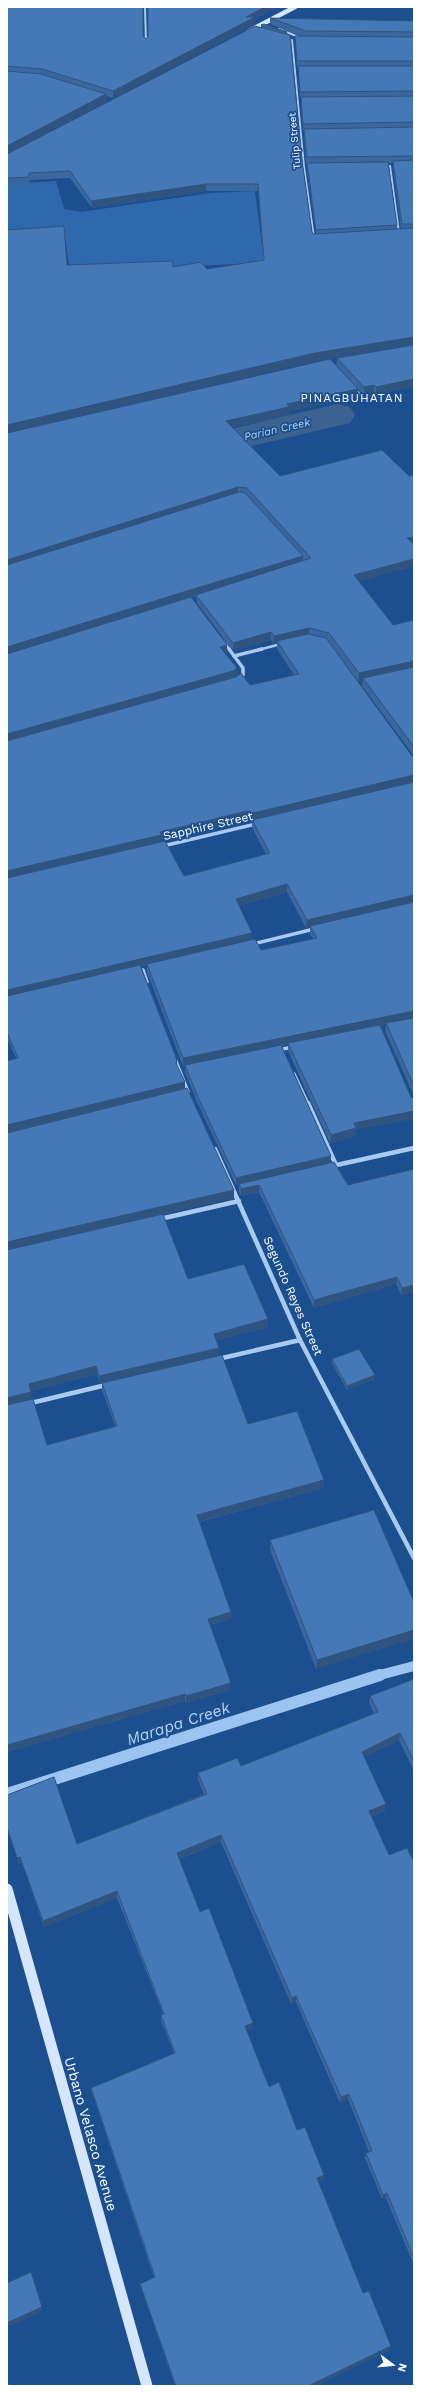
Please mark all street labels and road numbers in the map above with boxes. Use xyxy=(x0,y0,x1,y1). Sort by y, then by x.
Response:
street label: Tulip Street xyxy=(286,111,302,170)
street label: Sapphire Street xyxy=(162,809,254,843)
street label: Segundo Reyes Street xyxy=(260,1234,326,1358)
street label: Urbano Velasco Avenue xyxy=(61,2055,121,2213)

